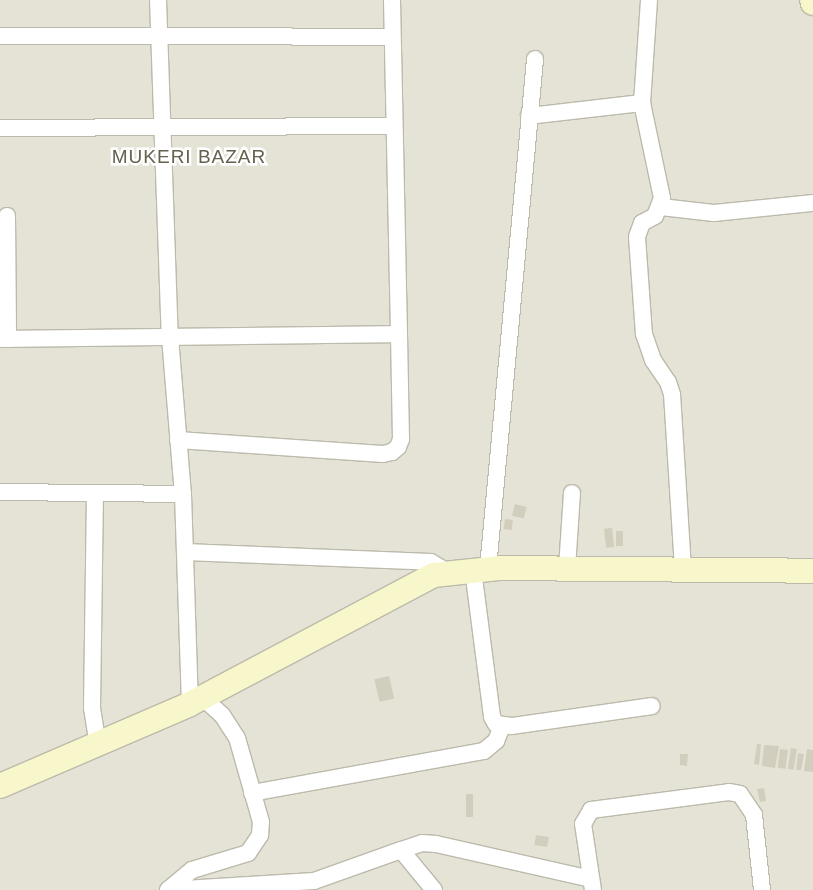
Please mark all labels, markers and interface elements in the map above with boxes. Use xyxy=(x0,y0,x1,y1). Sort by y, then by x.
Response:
district label: MUKERI BAZAR xyxy=(110,146,268,168)

